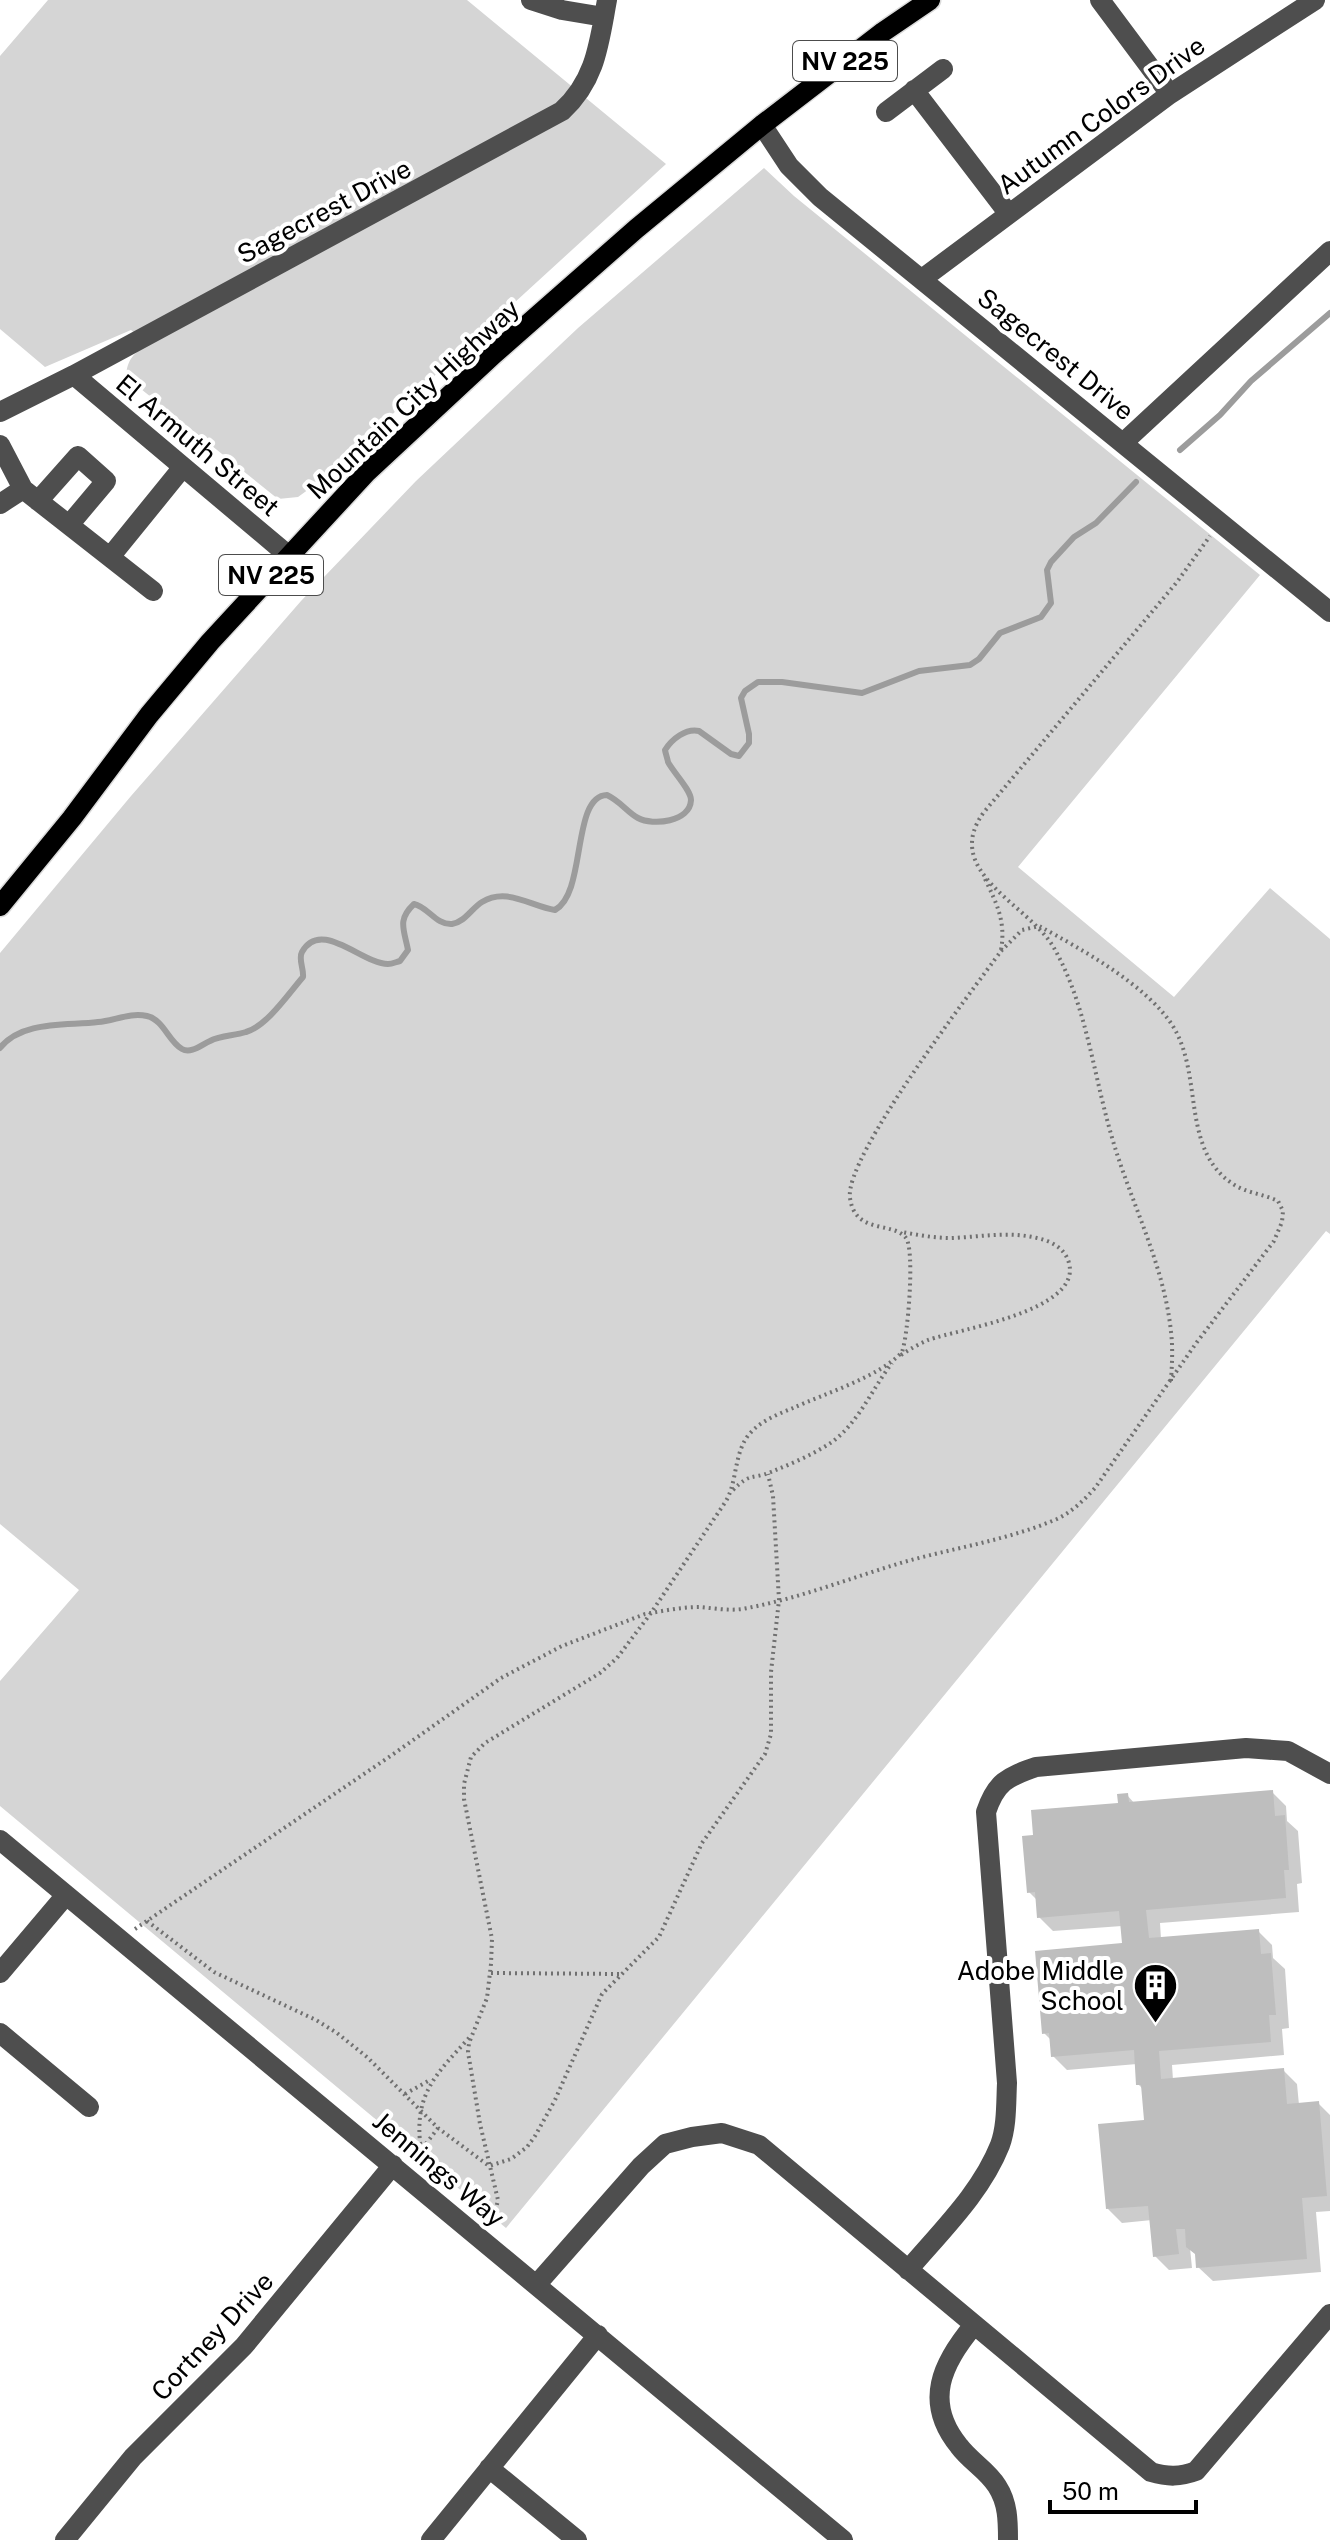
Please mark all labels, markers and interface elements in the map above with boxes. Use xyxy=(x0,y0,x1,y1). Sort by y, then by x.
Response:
street label: Autumn Colors Drive xyxy=(991,29,1211,201)
road number: NV 225 xyxy=(793,41,897,81)
street label: Sagecrest Drive xyxy=(232,152,416,270)
street label: Sagecrest Drive xyxy=(972,281,1140,427)
street label: Mountain City Highway xyxy=(300,292,526,505)
street label: El Armuth Street xyxy=(110,368,286,522)
road number: NV 225 xyxy=(219,555,323,595)
place label: Adobe Middle School xyxy=(957,1955,1124,2016)
building icon: Adobe Middle School xyxy=(1131,1961,1179,2024)
street label: Jennings Way xyxy=(367,2105,511,2233)
street label: Cortney Drive xyxy=(145,2265,279,2407)
scale bar xyxy=(1050,2464,1196,2514)
text: 50 m xyxy=(1062,2477,1119,2505)

